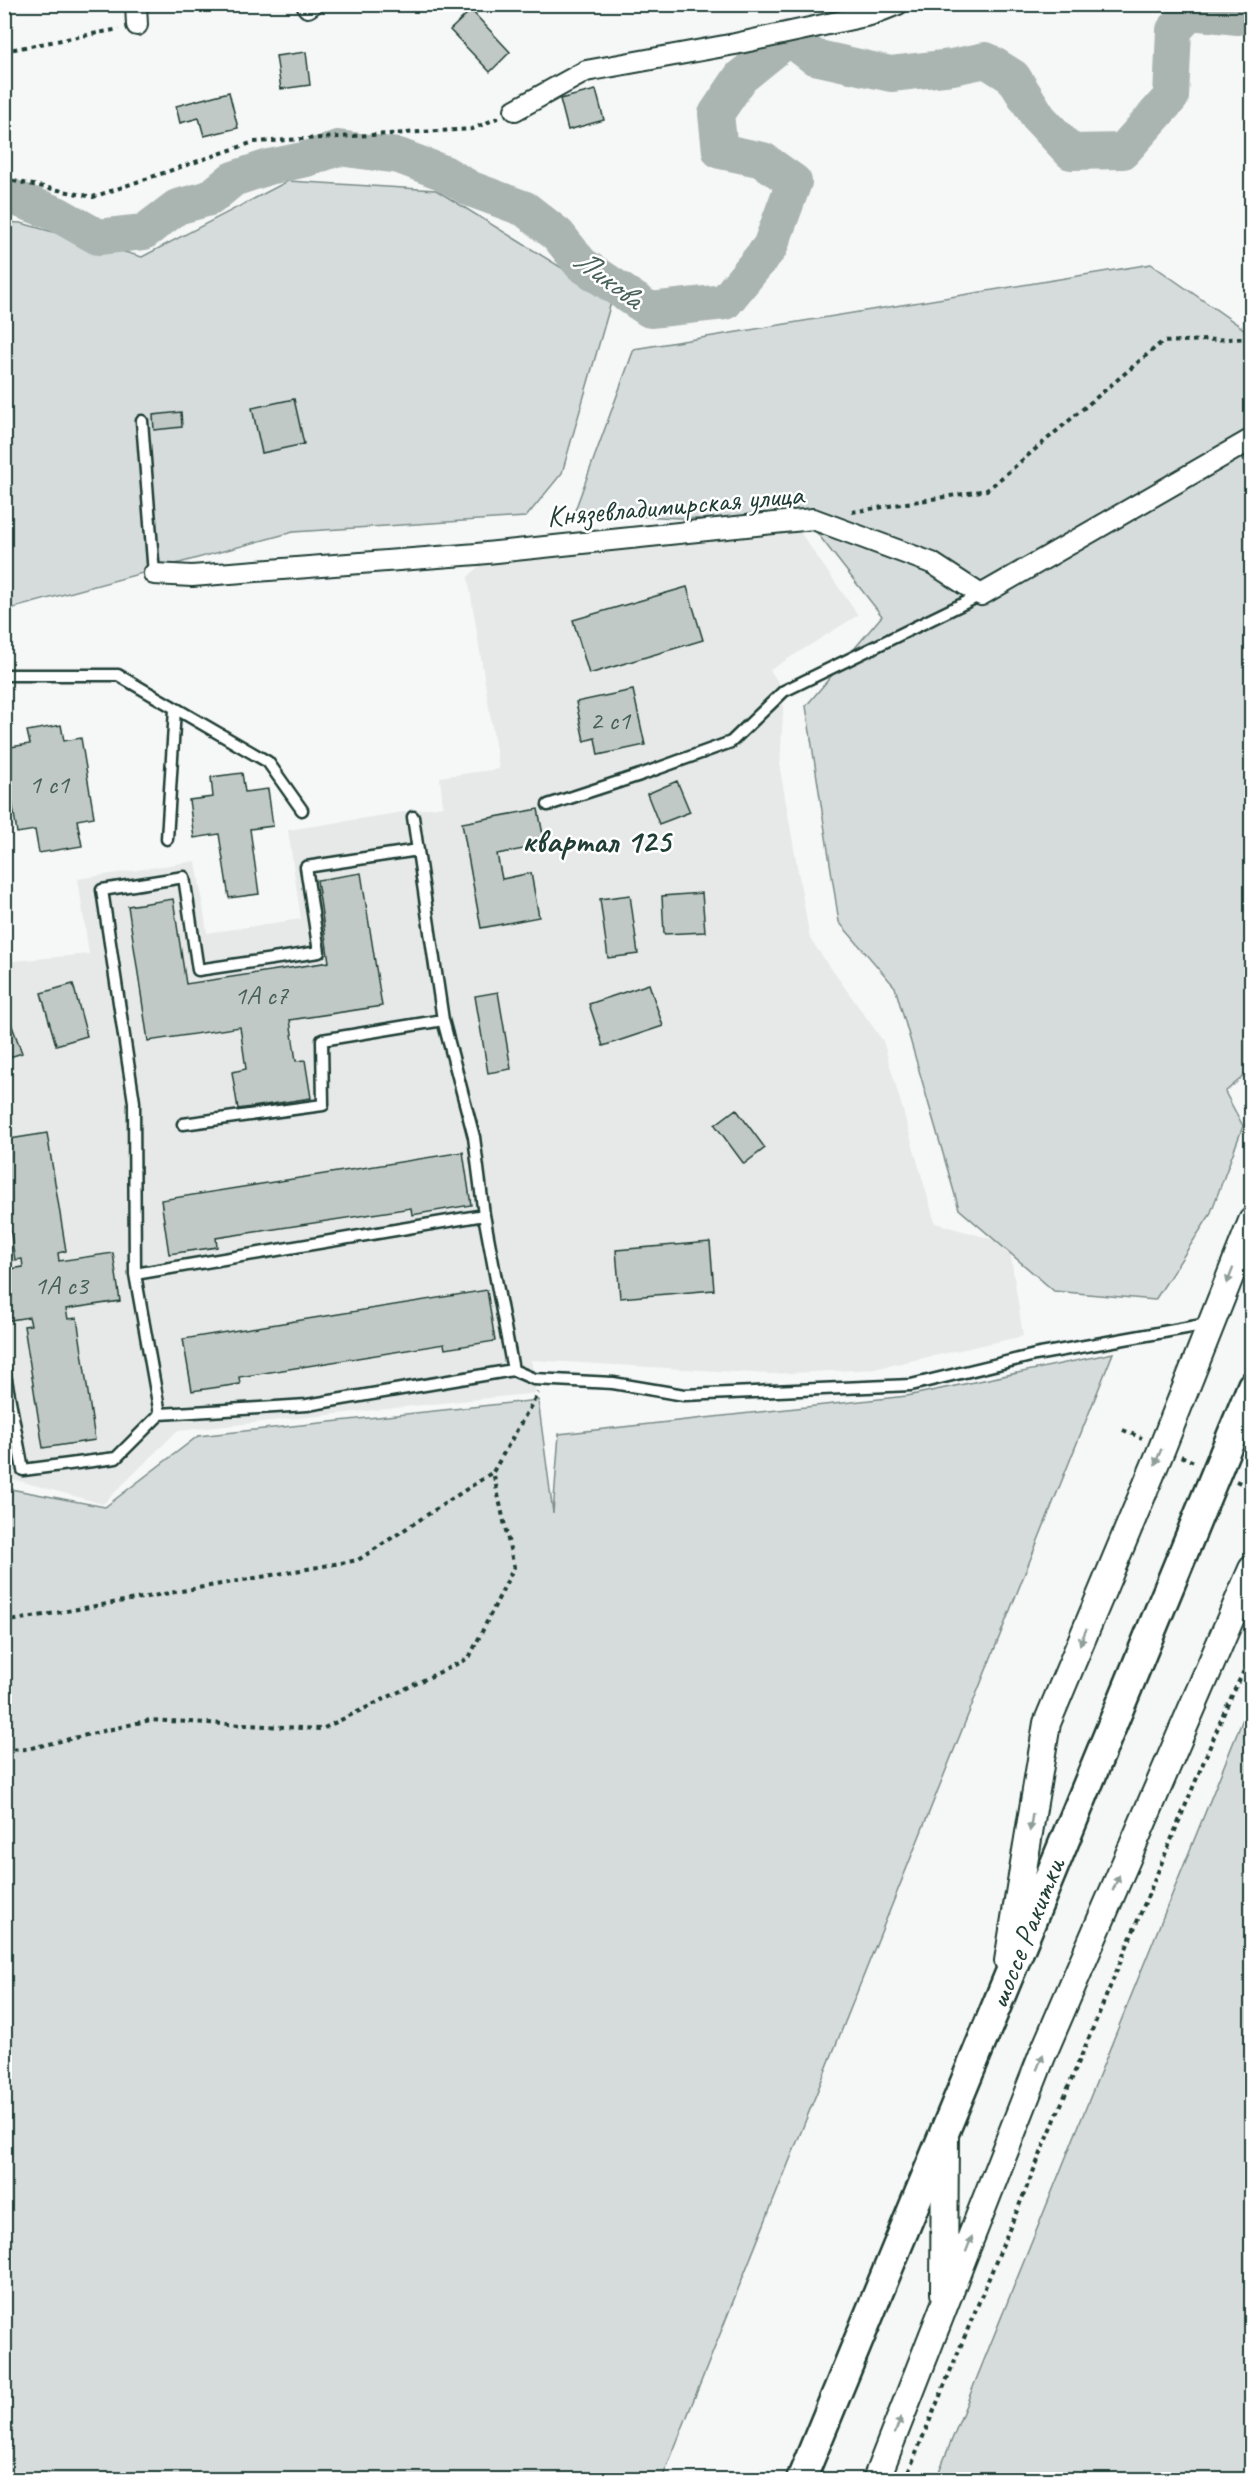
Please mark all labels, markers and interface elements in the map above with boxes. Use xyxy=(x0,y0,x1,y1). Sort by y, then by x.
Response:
water label: Ликова xyxy=(566,239,655,320)
street label: Князевладимирская улица xyxy=(545,475,807,535)
house number: 2 с1 xyxy=(590,703,632,737)
house number: 1 с1 xyxy=(29,767,71,801)
district label: квартал 125 xyxy=(522,820,673,862)
house number: 1А с7 xyxy=(234,978,290,1012)
one-way arrow xyxy=(1225,1267,1235,1285)
house number: 1А с3 xyxy=(34,1268,90,1302)
one-way arrow xyxy=(1153,1448,1162,1466)
one-way arrow xyxy=(1078,1628,1088,1646)
one-way arrow xyxy=(1026,1814,1035,1833)
street label: шоссе Ракитки xyxy=(979,1851,1074,2013)
one-way arrow xyxy=(1112,1874,1121,1891)
one-way arrow xyxy=(1035,2053,1045,2071)
one-way arrow xyxy=(964,2234,974,2252)
one-way arrow xyxy=(894,2416,903,2434)

